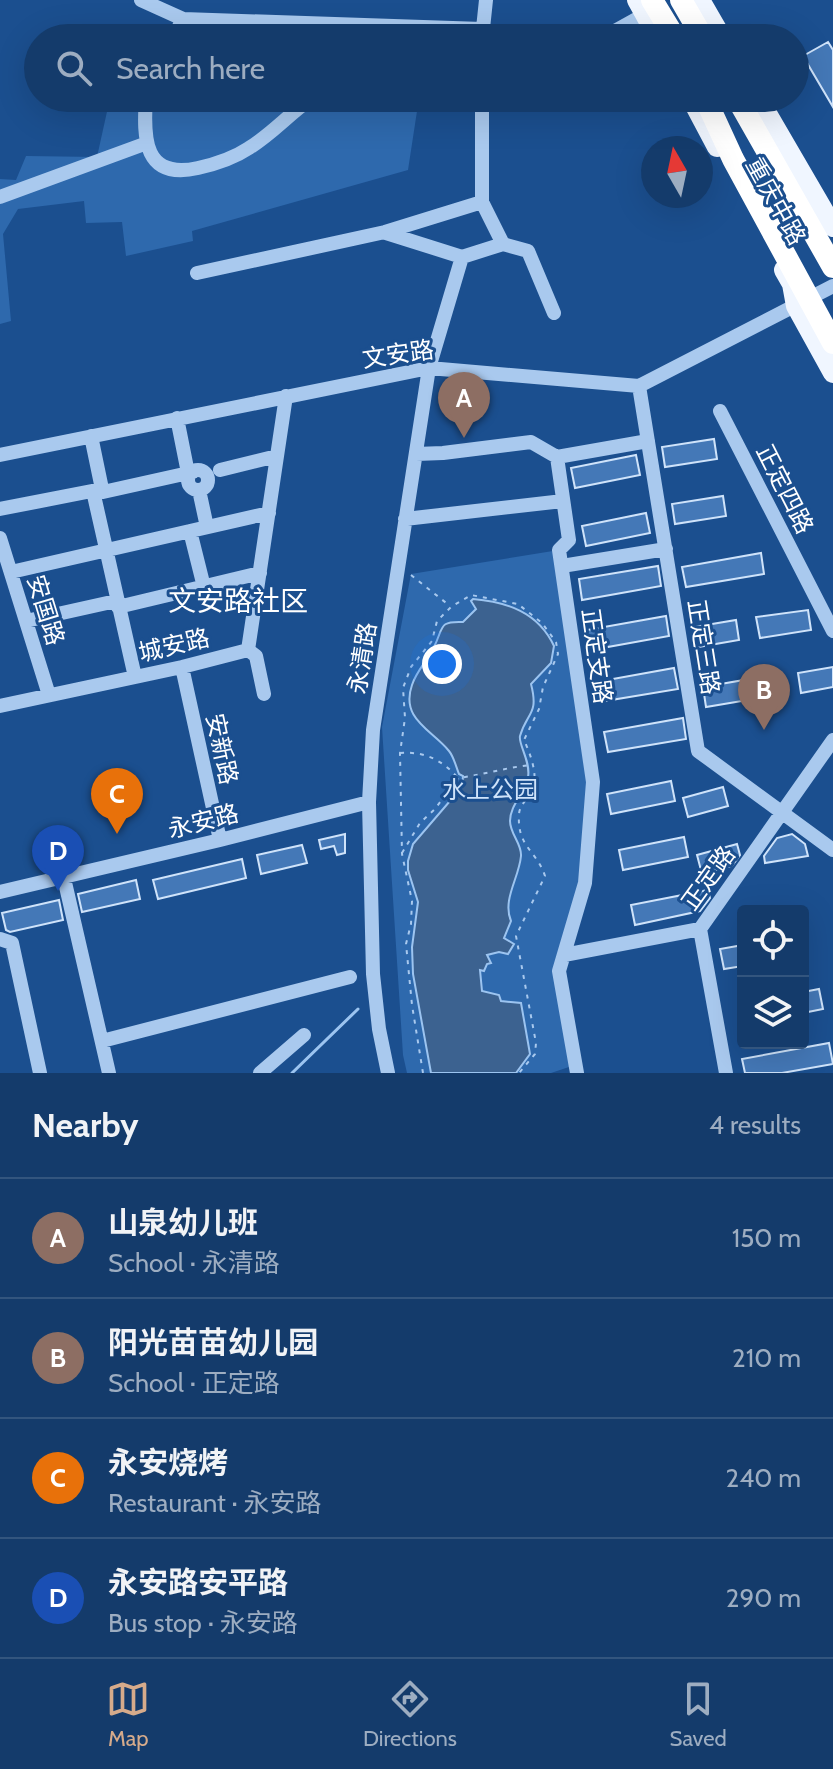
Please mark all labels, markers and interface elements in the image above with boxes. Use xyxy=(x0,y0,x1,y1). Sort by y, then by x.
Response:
search box xyxy=(24,24,809,112)
icon: search xyxy=(52,46,96,90)
text: Search here xyxy=(116,50,265,87)
north arrow xyxy=(641,136,713,208)
street label: 重庆中路 xyxy=(740,152,812,250)
street label: 文安路 xyxy=(360,335,436,373)
pin: A xyxy=(438,372,490,438)
street label: 正定四路 xyxy=(750,440,820,538)
street label: 安国路 xyxy=(22,571,70,649)
district label: 文安路社区 xyxy=(168,584,308,618)
street label: 正定三路 xyxy=(682,597,726,697)
street label: 正定支路 xyxy=(576,606,618,706)
street label: 永清路 xyxy=(342,620,382,696)
street label: 城安路 xyxy=(136,623,212,667)
your location xyxy=(422,644,462,684)
pin: B xyxy=(738,664,790,730)
street label: 安新路 xyxy=(200,711,244,787)
pin: C xyxy=(91,768,143,834)
park label: 水上公园 xyxy=(442,775,538,804)
street label: 永安路 xyxy=(165,798,241,844)
pin: D xyxy=(32,825,84,891)
street label: 正定路 xyxy=(675,840,741,916)
map controls xyxy=(737,905,809,1049)
button: locate xyxy=(737,905,809,977)
button: layers xyxy=(737,977,809,1049)
text: Nearby xyxy=(32,1104,139,1146)
text: 4 results xyxy=(709,1109,801,1141)
text: 山泉幼儿班 xyxy=(108,1204,258,1241)
text: A xyxy=(50,1222,66,1254)
text: 150 m xyxy=(732,1222,801,1254)
text: School · 永清路 xyxy=(108,1247,280,1279)
text: 阳光苗苗幼儿园 xyxy=(108,1324,318,1361)
text: B xyxy=(50,1342,66,1374)
text: 210 m xyxy=(732,1342,801,1374)
text: School · 正定路 xyxy=(108,1367,280,1399)
text: 永安烧烤 xyxy=(108,1444,228,1481)
text: C xyxy=(50,1462,66,1494)
text: 240 m xyxy=(726,1462,801,1494)
text: Restaurant · 永安路 xyxy=(108,1487,322,1519)
text: 永安路安平路 xyxy=(108,1564,288,1601)
text: D xyxy=(49,1582,67,1614)
text: 290 m xyxy=(726,1582,801,1614)
text: Bus stop · 永安路 xyxy=(108,1607,298,1639)
tab: Map xyxy=(106,1677,150,1752)
tab: Directions xyxy=(363,1677,457,1752)
tab: Saved xyxy=(670,1677,727,1752)

